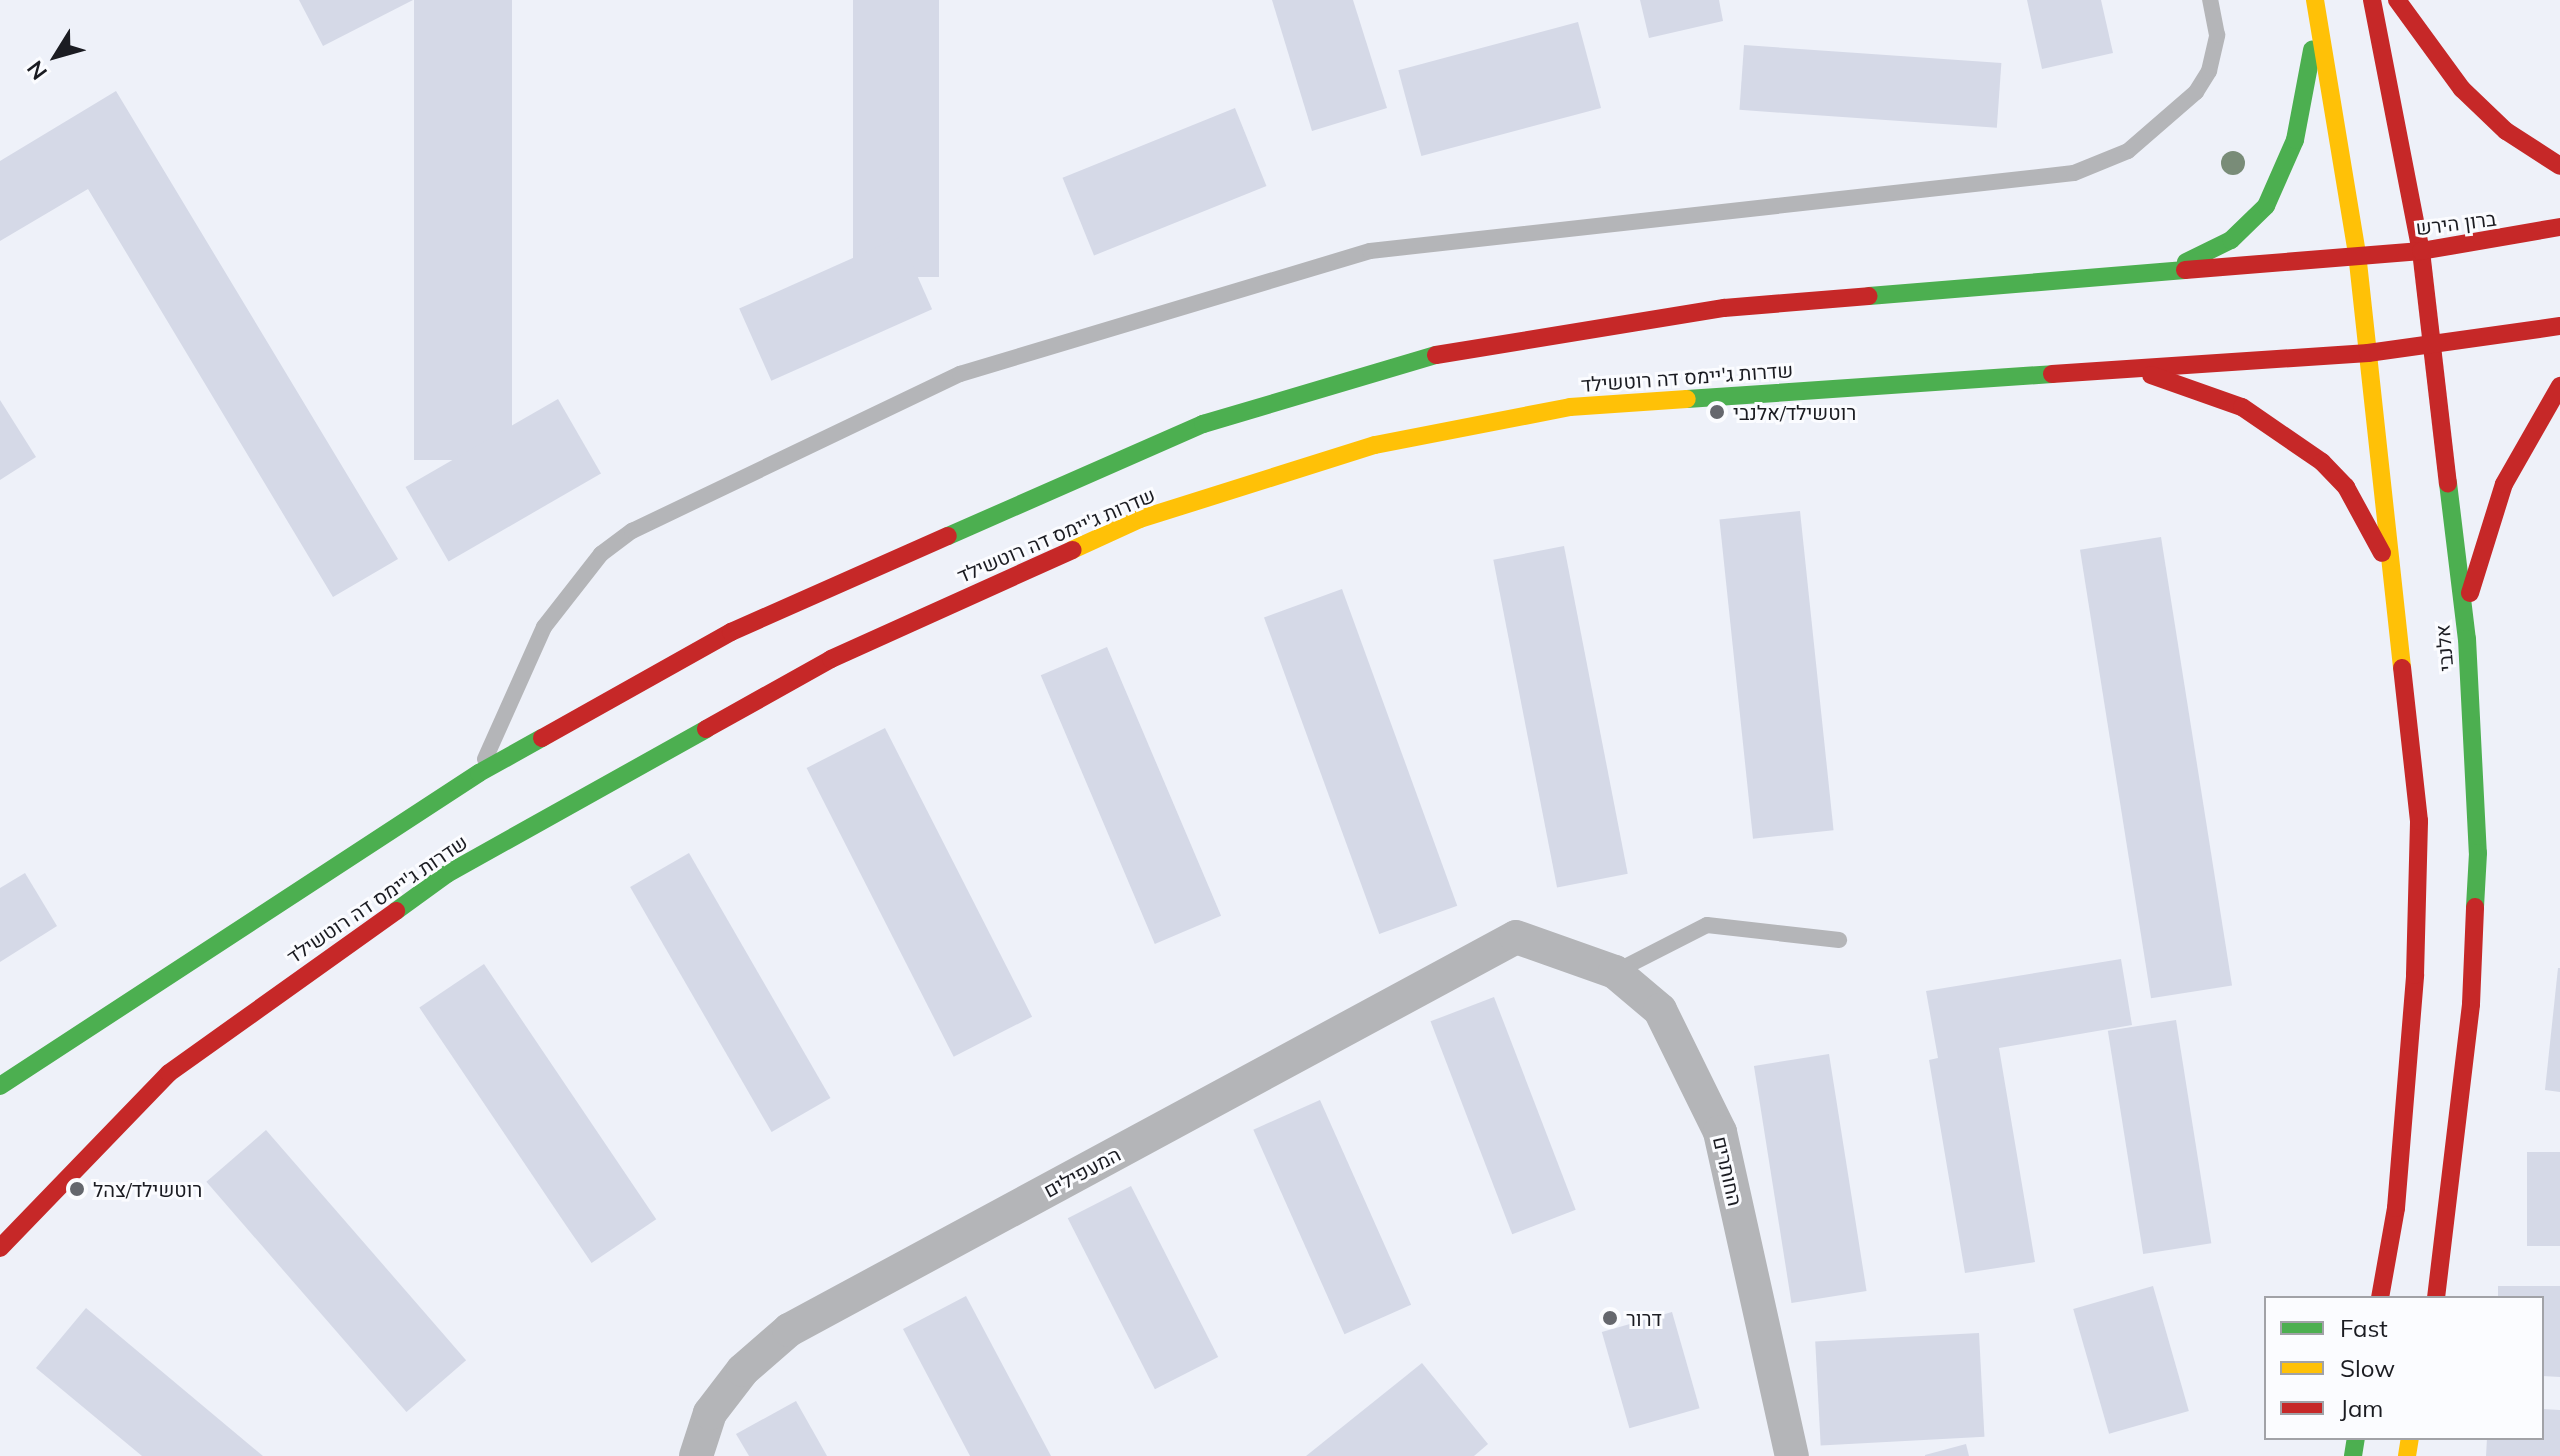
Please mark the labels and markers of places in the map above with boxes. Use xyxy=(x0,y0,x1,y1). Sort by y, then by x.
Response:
place label: רוטשילד/אלנבי xyxy=(1733,400,1856,424)
marker: רוטשילד/אלנבי xyxy=(1708,403,1726,421)
place label: רוטשילד/צהל xyxy=(93,1177,202,1201)
marker: רוטשילד/צהל xyxy=(68,1180,86,1198)
place label: דרור xyxy=(1626,1306,1662,1330)
marker: דרור xyxy=(1601,1309,1619,1327)

